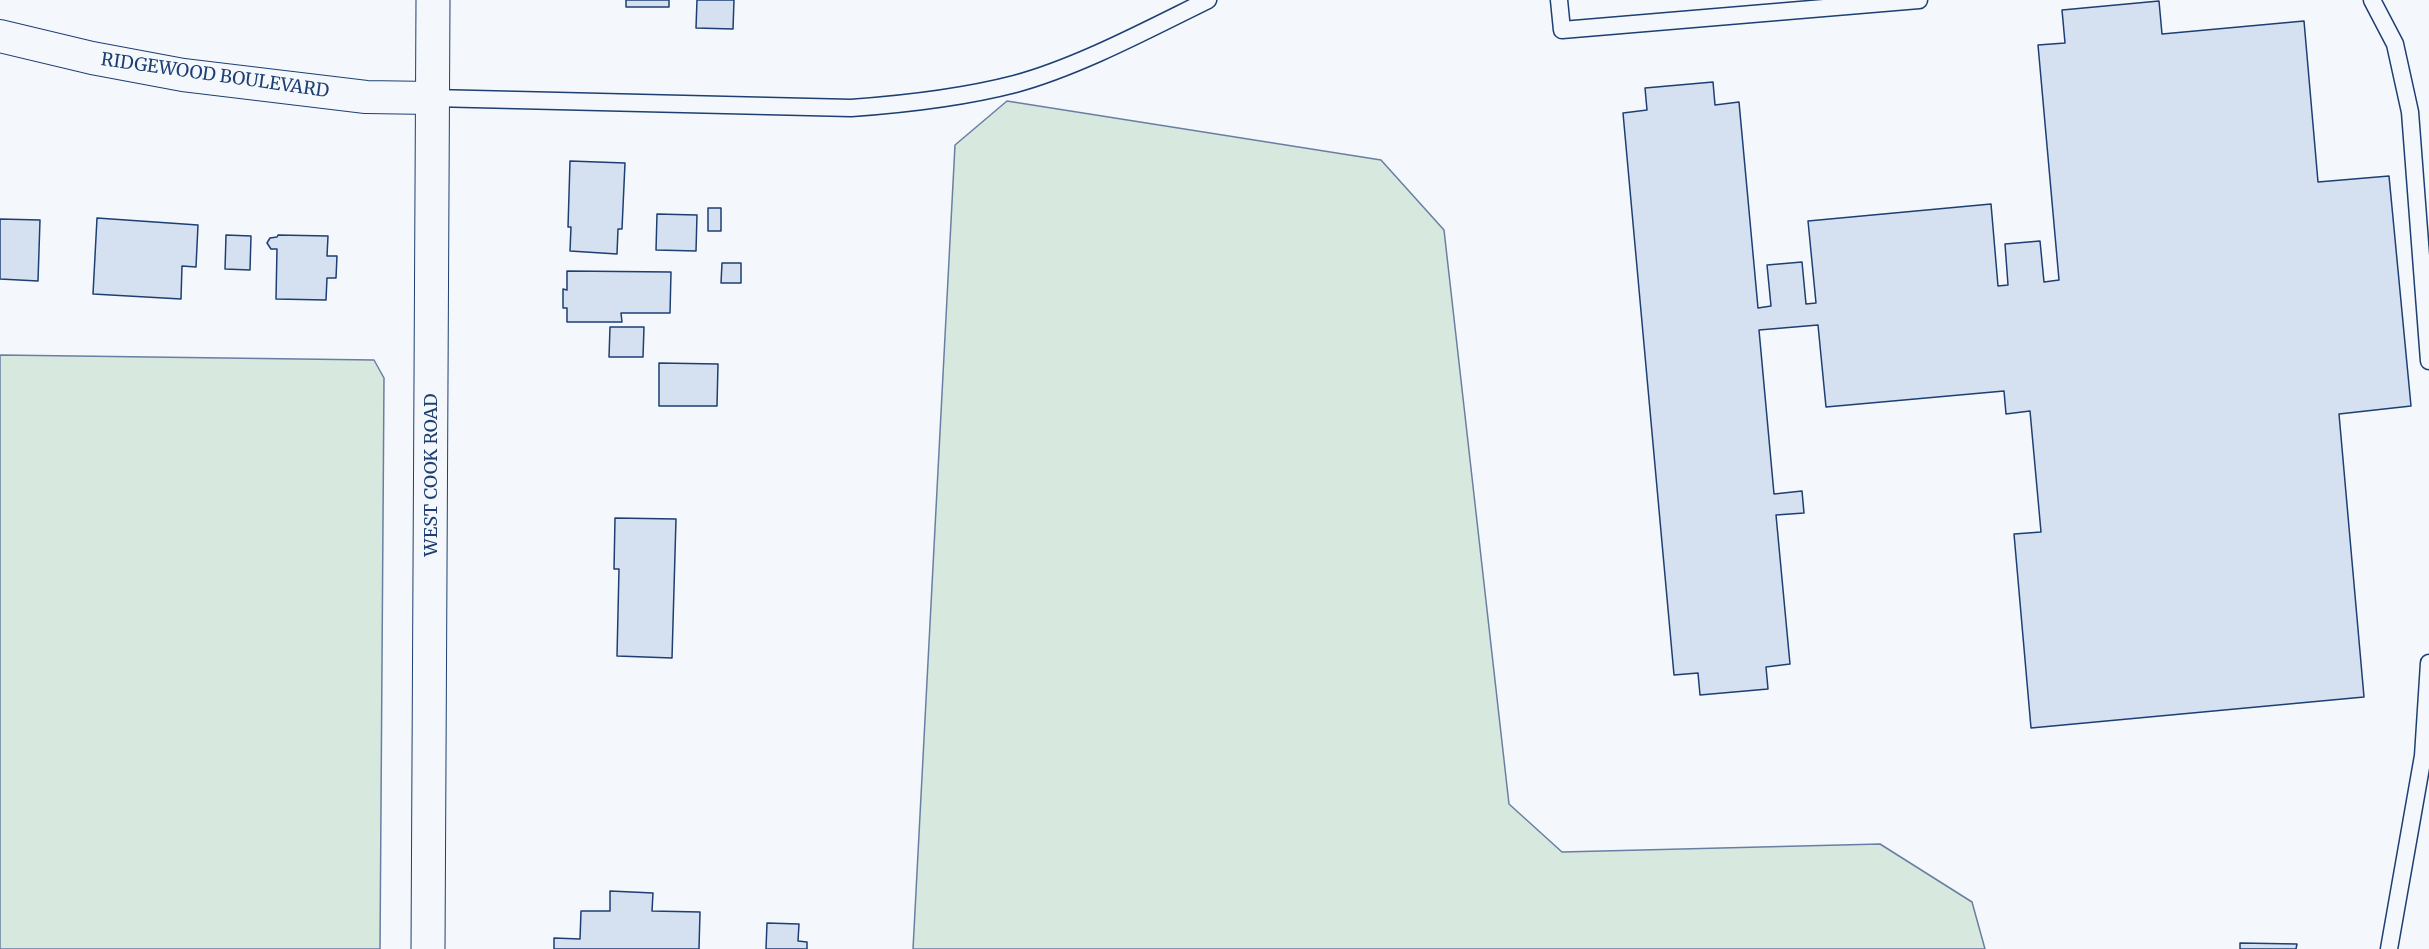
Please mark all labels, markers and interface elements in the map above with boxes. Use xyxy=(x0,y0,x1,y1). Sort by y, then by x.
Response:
street label: RIDGEWOOD BOULEVARD xyxy=(100,49,330,103)
street label: WEST COOK ROAD xyxy=(421,393,443,557)

